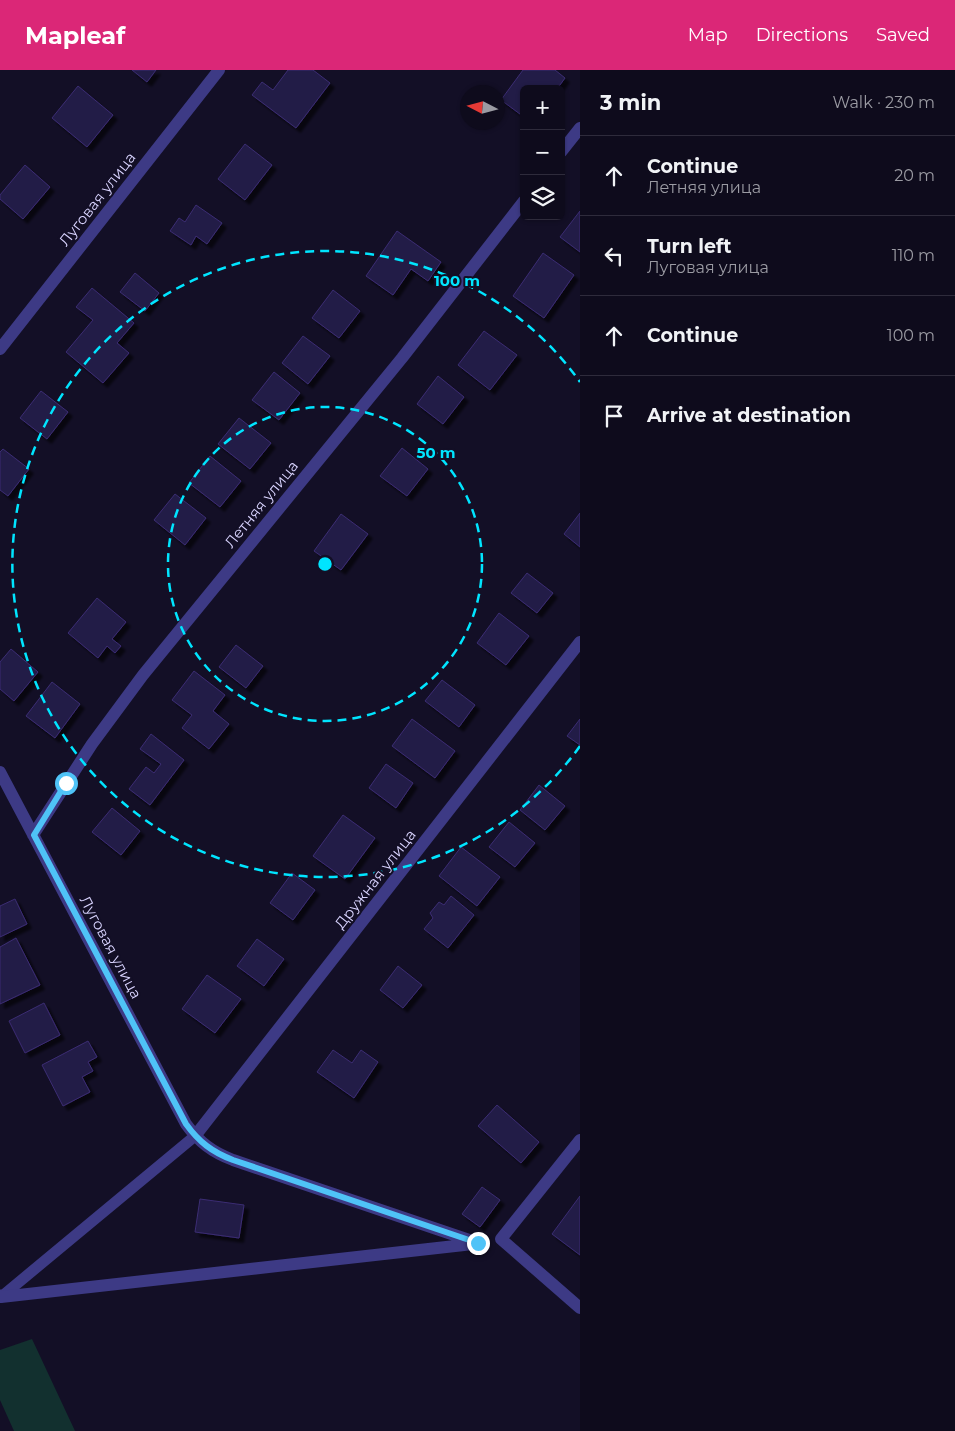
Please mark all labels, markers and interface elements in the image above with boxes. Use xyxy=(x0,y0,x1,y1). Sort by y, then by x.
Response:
text: Mapleaf xyxy=(25,21,125,50)
text: Map xyxy=(688,24,728,46)
text: Directions xyxy=(756,24,848,46)
text: Saved xyxy=(876,24,930,46)
north arrow xyxy=(460,85,505,130)
map controls xyxy=(520,85,565,220)
button: + xyxy=(520,85,565,130)
text: 3 min xyxy=(600,90,661,115)
text: Walk · 230 m xyxy=(833,93,935,112)
button: − xyxy=(520,130,565,175)
street label: Луговая улица xyxy=(54,148,140,250)
text: Continue xyxy=(647,155,738,178)
icon: ahead xyxy=(600,162,628,190)
text: 20 m xyxy=(894,166,935,185)
button: layers xyxy=(520,175,565,220)
text: Летняя улица xyxy=(647,178,761,197)
text: Turn left xyxy=(647,235,732,258)
icon: left xyxy=(600,242,628,270)
text: 110 m xyxy=(892,246,935,265)
text: Луговая улица xyxy=(647,258,769,277)
text: 100 m xyxy=(434,271,480,290)
icon: ahead xyxy=(600,322,628,350)
text: Continue xyxy=(647,324,738,347)
text: 100 m xyxy=(887,326,935,345)
icon: arrive xyxy=(600,402,628,430)
text: Arrive at destination xyxy=(647,404,851,427)
text: 50 m xyxy=(416,443,456,462)
street label: Летняя улица xyxy=(220,456,302,552)
centre of rings xyxy=(316,555,334,573)
route start xyxy=(55,772,78,795)
street label: Дружная улица xyxy=(330,825,420,933)
street label: Луговая улица xyxy=(76,892,146,1002)
route end xyxy=(467,1232,490,1255)

